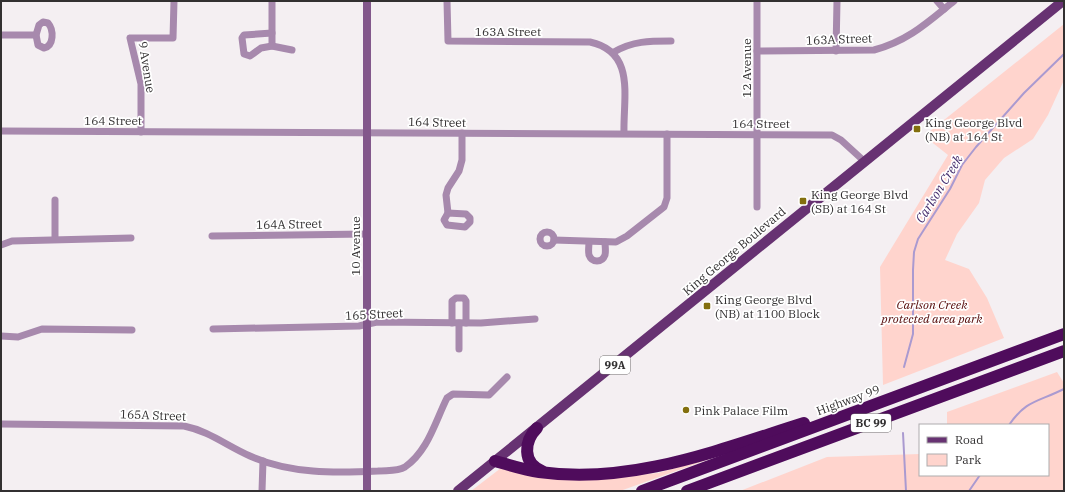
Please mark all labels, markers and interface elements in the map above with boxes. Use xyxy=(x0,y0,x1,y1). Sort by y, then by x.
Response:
street label: 163A Street xyxy=(475,24,541,39)
street label: 163A Street xyxy=(806,30,872,48)
street label: 12 Avenue xyxy=(739,38,754,98)
street label: 9 Avenue xyxy=(136,40,158,94)
street label: 164 Street xyxy=(84,113,142,128)
street label: 164 Street xyxy=(408,114,466,130)
place label: King George Blvd (NB) at 164 St xyxy=(925,115,1022,144)
street label: 164 Street xyxy=(732,116,790,131)
marker: King George Blvd (NB) at 164 St xyxy=(912,124,922,134)
water label: Carlson Creek xyxy=(911,152,967,226)
place label: King George Blvd (SB) at 164 St xyxy=(811,187,908,216)
marker: King George Blvd (SB) at 164 St xyxy=(798,196,808,206)
street label: King George Boulevard xyxy=(679,204,789,298)
street label: 164A Street xyxy=(256,216,322,232)
street label: 10 Avenue xyxy=(348,216,363,276)
place label: King George Blvd (NB) at 1100 Block xyxy=(715,292,820,321)
park label: Carlson Creek protected area park xyxy=(879,297,983,326)
marker: King George Blvd (NB) at 1100 Block xyxy=(702,301,712,311)
street label: 165 Street xyxy=(345,305,403,323)
road number: 99A xyxy=(600,356,630,374)
street label: Highway 99 xyxy=(814,382,882,418)
place label: Pink Palace Film xyxy=(694,403,789,418)
marker: Pink Palace Film xyxy=(681,405,691,415)
street label: 165A Street xyxy=(120,406,186,424)
road number: BC 99 xyxy=(851,414,891,432)
legend xyxy=(919,424,1049,476)
text: Road xyxy=(955,432,984,447)
text: Park xyxy=(955,452,981,467)

